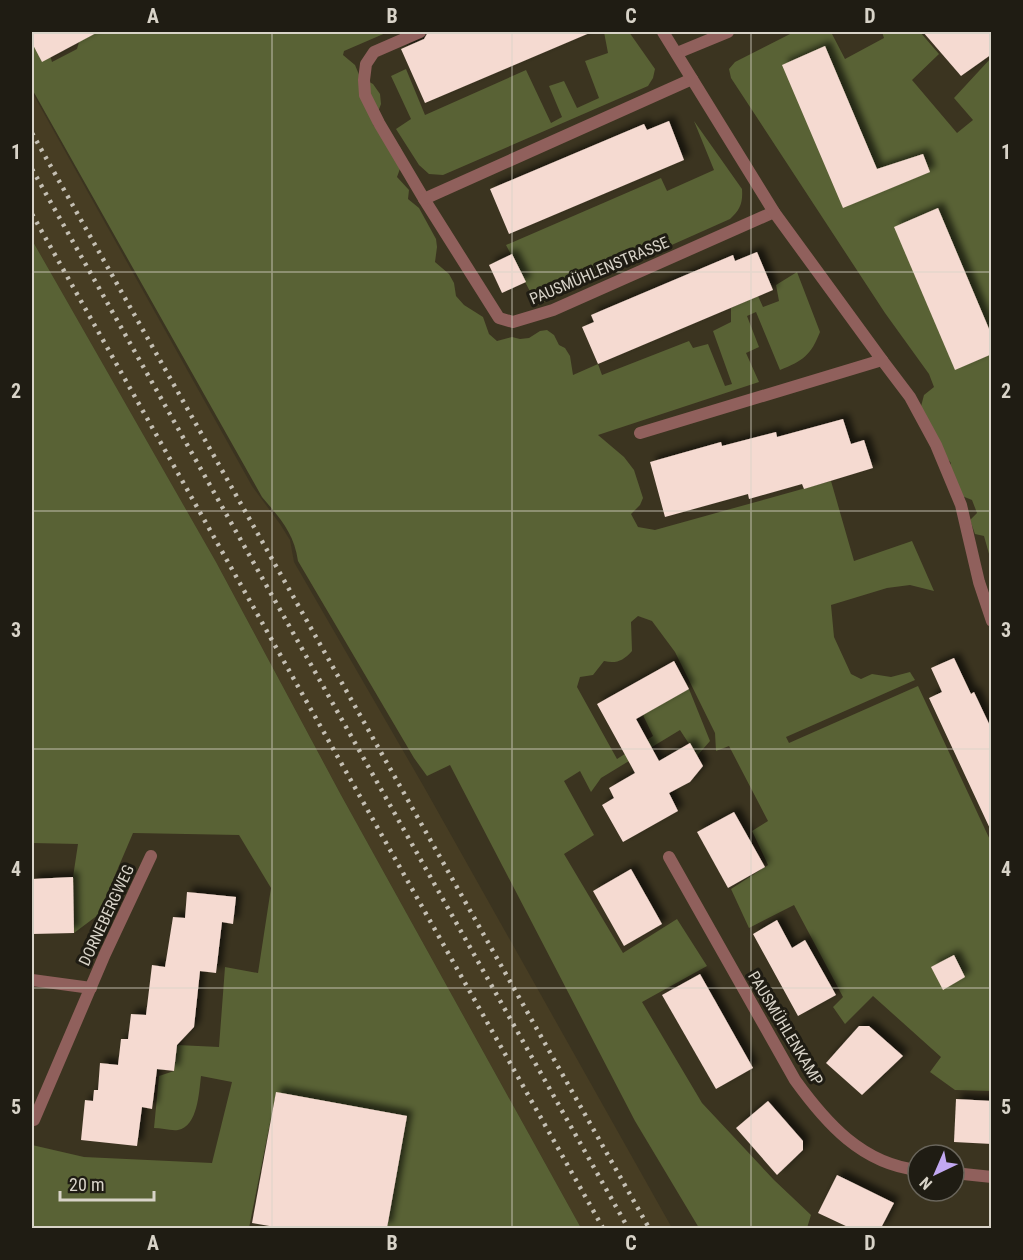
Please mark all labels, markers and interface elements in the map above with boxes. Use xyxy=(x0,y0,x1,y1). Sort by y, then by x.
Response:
text: A xyxy=(147,4,159,28)
text: B xyxy=(386,4,398,28)
text: C xyxy=(625,4,637,28)
text: D xyxy=(864,4,876,28)
text: 1 xyxy=(11,140,21,164)
text: 1 xyxy=(1001,140,1011,164)
street label: PAUSMÜHLENSTRASSE xyxy=(527,232,672,308)
text: 2 xyxy=(11,379,21,403)
text: 2 xyxy=(1001,379,1011,403)
text: 3 xyxy=(11,618,21,642)
text: 3 xyxy=(1001,618,1011,642)
text: 4 xyxy=(11,857,21,881)
text: 4 xyxy=(1001,857,1011,881)
street label: DORNEBERGWEG xyxy=(75,862,138,969)
street label: PAUSMÜHLENKAMP xyxy=(744,968,827,1089)
text: 5 xyxy=(11,1095,21,1119)
text: 5 xyxy=(1001,1095,1011,1119)
north arrow xyxy=(906,1143,966,1203)
scale bar xyxy=(60,1164,154,1202)
text: N xyxy=(916,1173,936,1194)
text: 20 m xyxy=(69,1174,104,1195)
text: A xyxy=(147,1231,159,1255)
text: B xyxy=(386,1231,398,1255)
text: C xyxy=(625,1231,637,1255)
text: D xyxy=(864,1231,876,1255)

